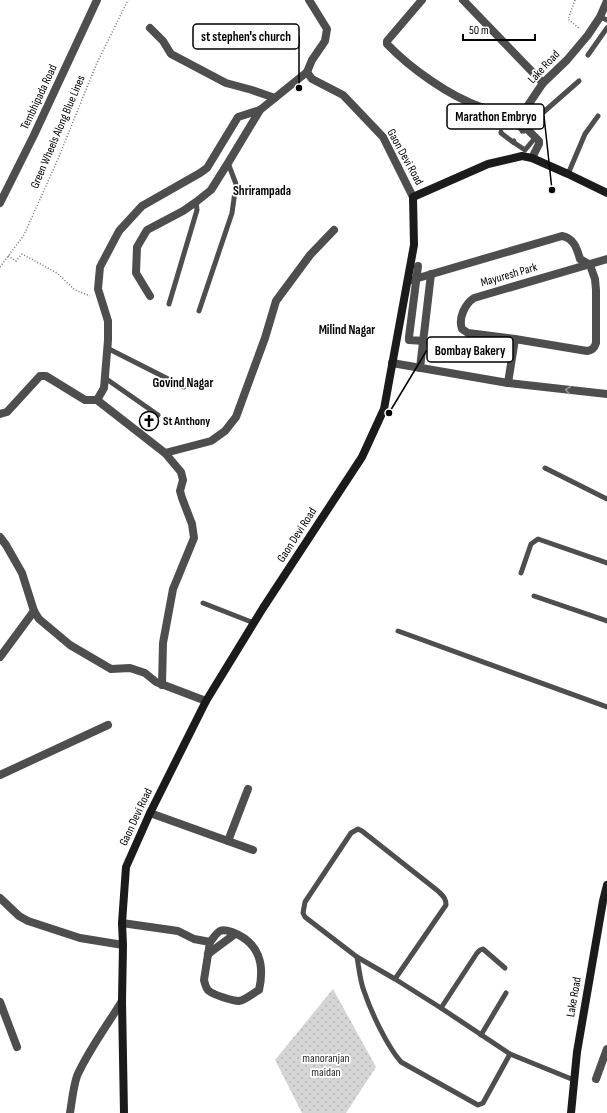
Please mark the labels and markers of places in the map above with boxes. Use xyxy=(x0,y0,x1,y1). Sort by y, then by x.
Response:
callout: st stephen's church xyxy=(193,24,299,49)
callout: Marathon Embryo xyxy=(447,104,544,129)
callout: Bombay Bakery xyxy=(427,337,513,362)
church icon: St Anthony xyxy=(138,410,160,432)
place label: St Anthony xyxy=(163,414,210,429)

